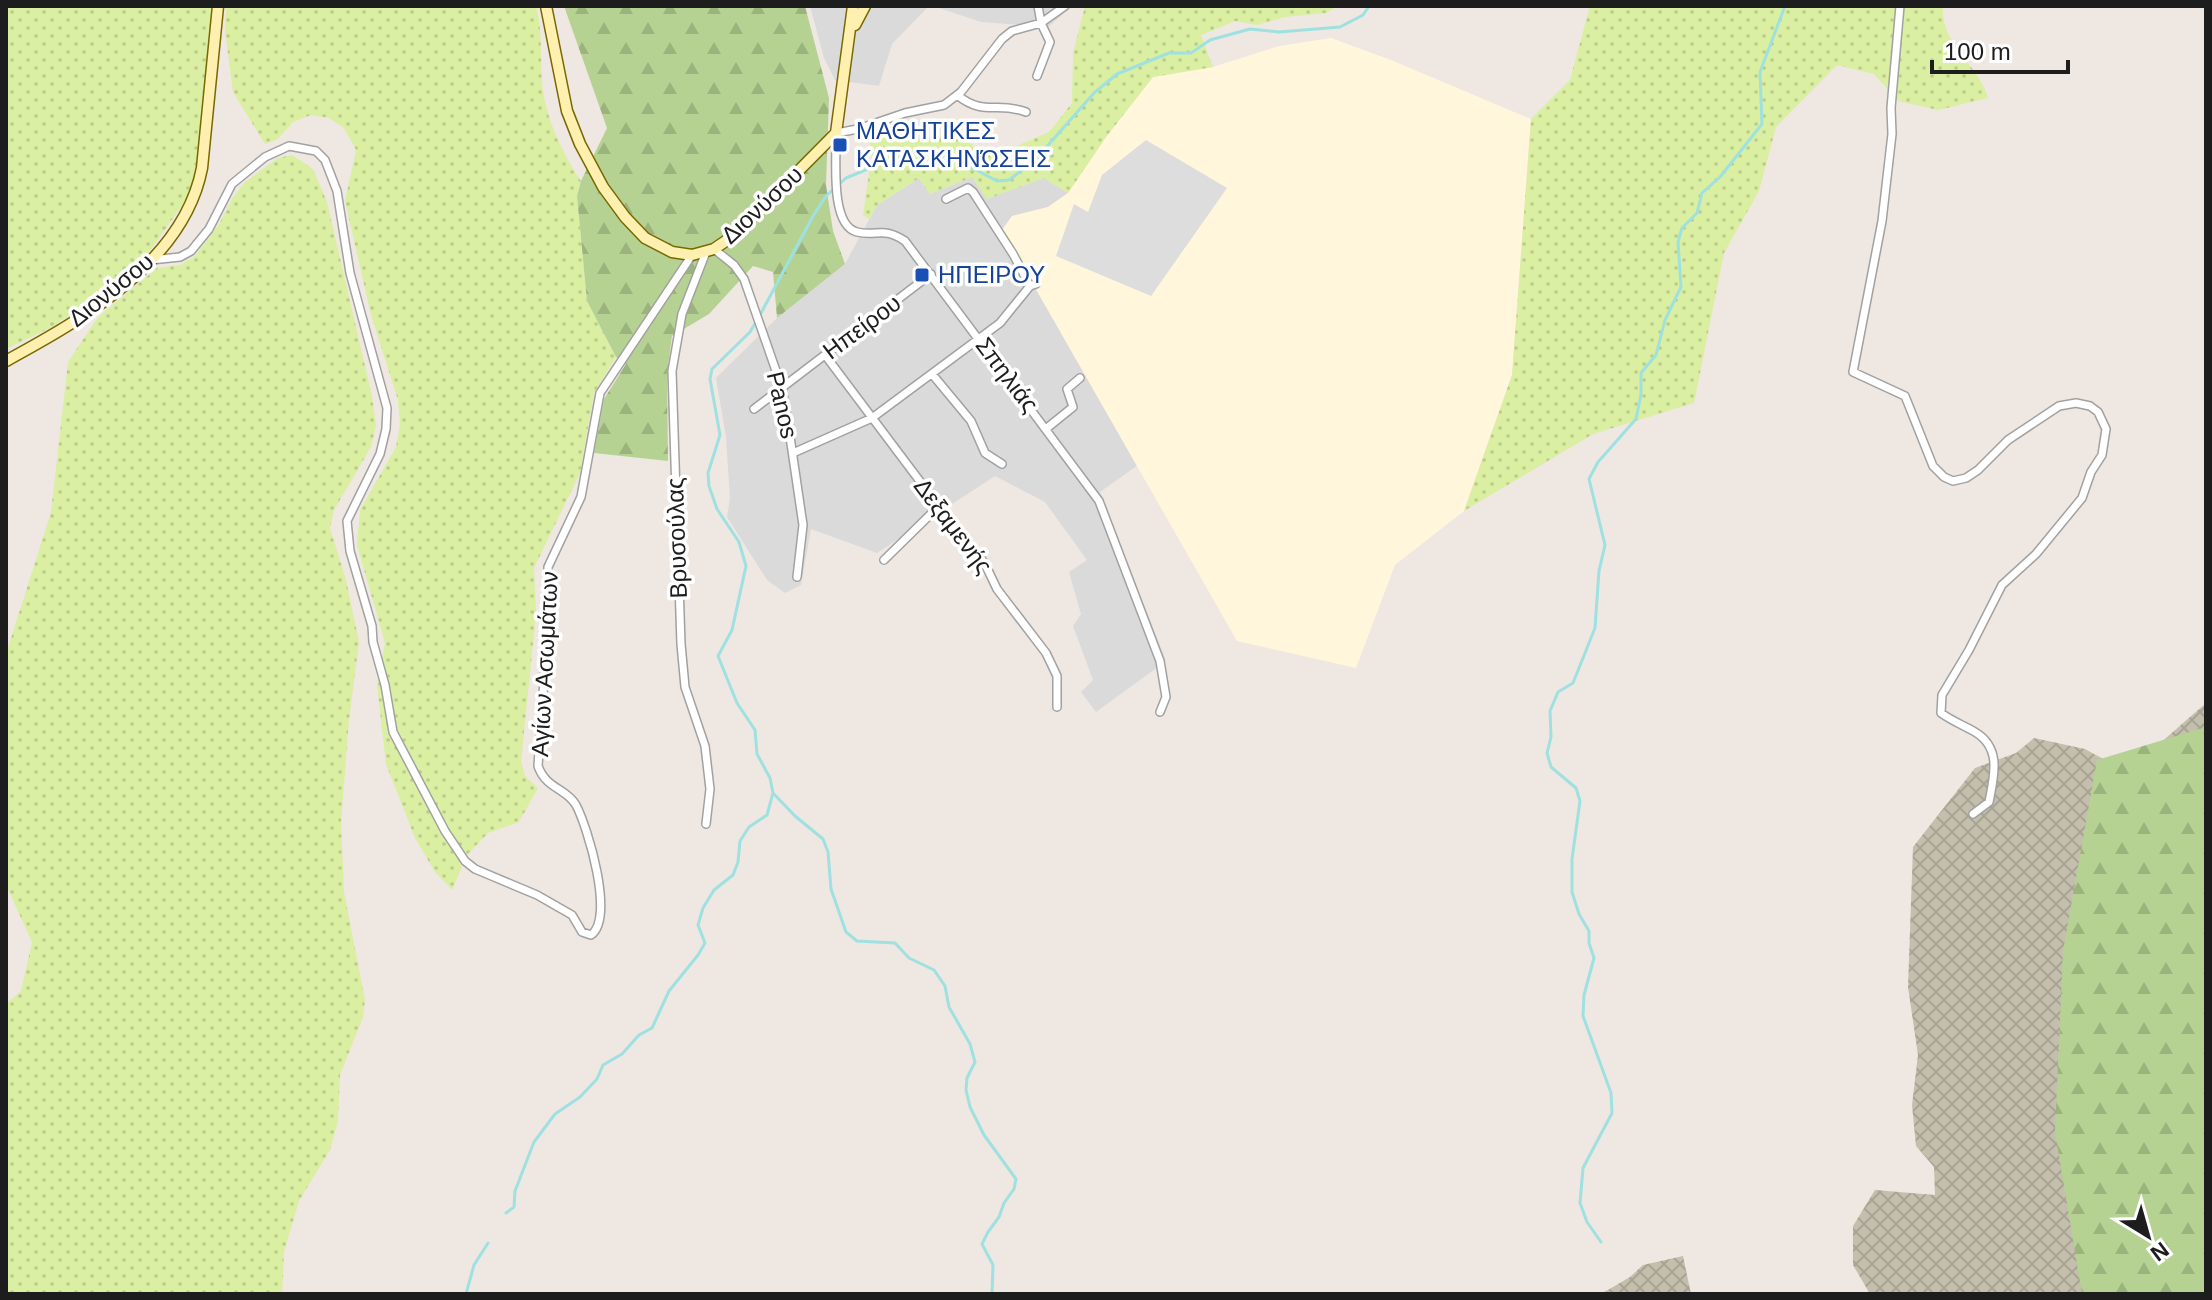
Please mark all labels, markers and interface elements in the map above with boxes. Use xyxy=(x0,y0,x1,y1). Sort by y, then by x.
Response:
scale bar xyxy=(1932,24,2068,74)
text: 100 m xyxy=(1944,38,2011,65)
place label: ΜΑΘΗΤΙΚΕΣ ΚΑΤΑΣΚΗΝΏΣΕΙΣ xyxy=(856,117,1051,172)
marker: ΜΑΘΗΤΙΚΕΣ ΚΑΤΑΣΚΗΝΏΣΕΙΣ xyxy=(831,136,849,154)
street label: Διονύσου xyxy=(715,160,808,249)
street label: Διονύσου xyxy=(63,247,158,332)
place label: ΗΠΕΙΡΟΥ xyxy=(938,261,1045,288)
marker: ΗΠΕΙΡΟΥ xyxy=(913,266,931,284)
street label: Ηπείρου xyxy=(818,289,906,364)
street label: Σπηλιάς xyxy=(971,332,1044,417)
street label: Panos xyxy=(762,369,803,441)
street label: Δεξαμενής xyxy=(909,473,998,579)
street label: Βρυσούλας xyxy=(661,477,692,599)
street label: Αγίων Ασωμάτων xyxy=(526,570,563,758)
north arrow xyxy=(2108,1196,2188,1276)
text: N xyxy=(2146,1237,2174,1266)

